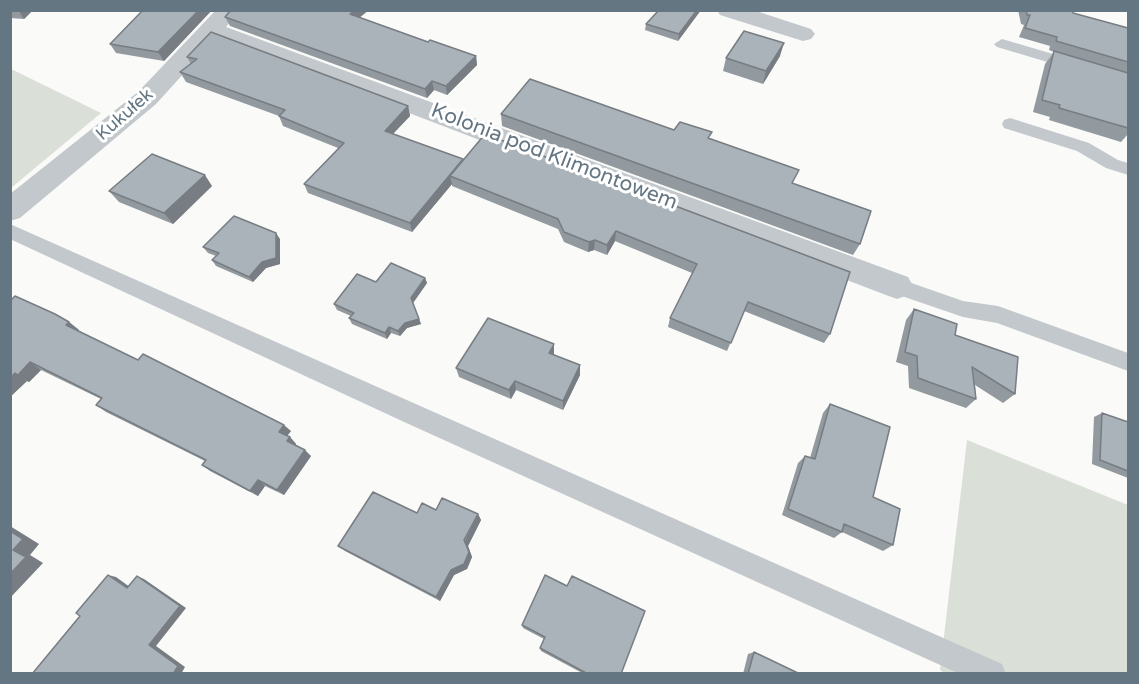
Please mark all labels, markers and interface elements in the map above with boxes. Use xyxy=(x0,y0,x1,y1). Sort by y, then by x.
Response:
street label: Kukułek xyxy=(92,84,158,146)
street label: Kolonia pod Klimontowem xyxy=(427,98,681,216)

